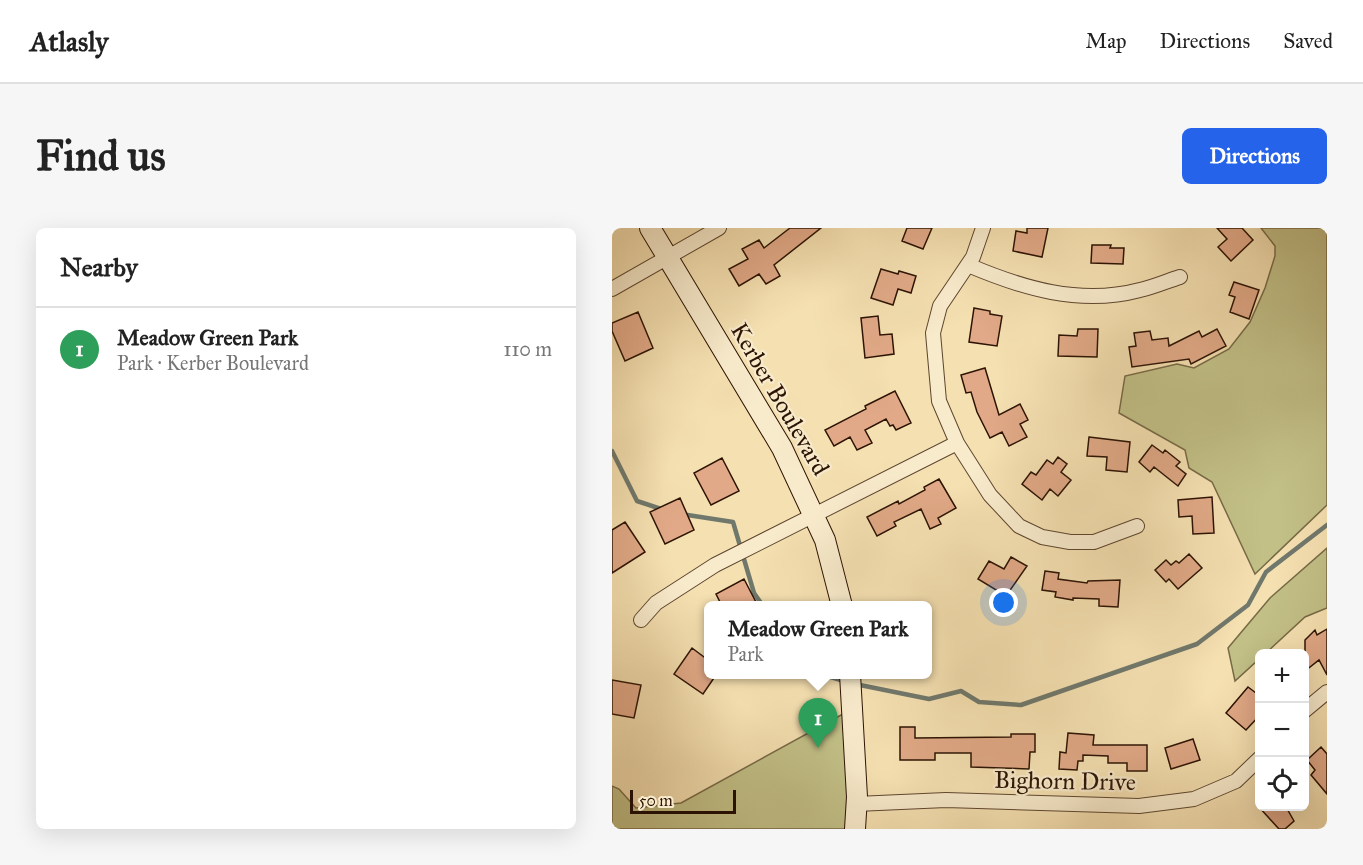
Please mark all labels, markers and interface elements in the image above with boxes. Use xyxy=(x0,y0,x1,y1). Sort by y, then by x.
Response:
text: Atlasly xyxy=(30,24,108,59)
text: Map xyxy=(1086,28,1127,54)
text: Directions xyxy=(1160,28,1250,54)
text: Saved xyxy=(1283,28,1333,54)
button: Directions xyxy=(1182,128,1327,184)
text: Find us xyxy=(36,130,166,182)
text: Nearby xyxy=(60,251,138,283)
street label: Kerber Boulevard xyxy=(724,317,836,481)
text: Meadow Green Park xyxy=(117,324,298,351)
text: 1 xyxy=(76,337,83,361)
text: 110 m xyxy=(504,337,552,361)
text: Park · Kerber Boulevard xyxy=(117,351,309,375)
your location xyxy=(989,588,1018,617)
popup xyxy=(704,601,932,679)
text: Meadow Green Park xyxy=(727,615,909,642)
text: Park xyxy=(727,642,764,666)
map controls xyxy=(1255,649,1309,811)
button: + xyxy=(1255,649,1309,703)
pin: 1 xyxy=(798,698,838,748)
button: − xyxy=(1255,703,1309,757)
button: locate xyxy=(1255,757,1309,811)
street label: Bighorn Drive xyxy=(994,765,1136,797)
scale bar xyxy=(630,787,736,814)
text: 50 m xyxy=(639,791,673,810)

